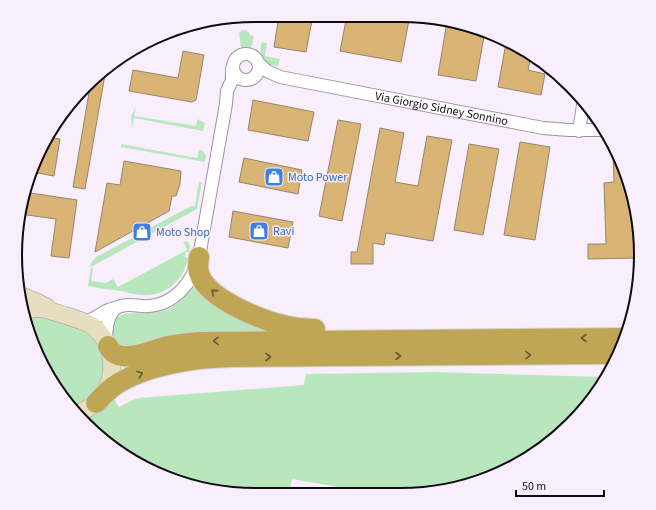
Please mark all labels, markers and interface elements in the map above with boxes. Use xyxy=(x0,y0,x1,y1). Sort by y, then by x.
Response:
street label: Via Giorgio Sidney Sonnino xyxy=(374,88,510,130)
shop icon: Moto Power xyxy=(263,166,285,188)
place label: Moto Power xyxy=(288,169,348,186)
shop icon: Ravi xyxy=(248,220,270,242)
shop icon: Moto Shop xyxy=(131,221,153,243)
place label: Ravi xyxy=(273,223,294,240)
place label: Moto Shop xyxy=(156,224,210,241)
one-way arrow xyxy=(212,290,219,297)
one-way arrow xyxy=(581,334,587,342)
one-way arrow xyxy=(213,337,219,346)
one-way arrow xyxy=(525,351,531,359)
one-way arrow xyxy=(395,352,401,360)
one-way arrow xyxy=(265,353,271,361)
one-way arrow xyxy=(136,370,143,378)
scale bar xyxy=(516,472,604,498)
text: 50 m xyxy=(522,478,546,495)

